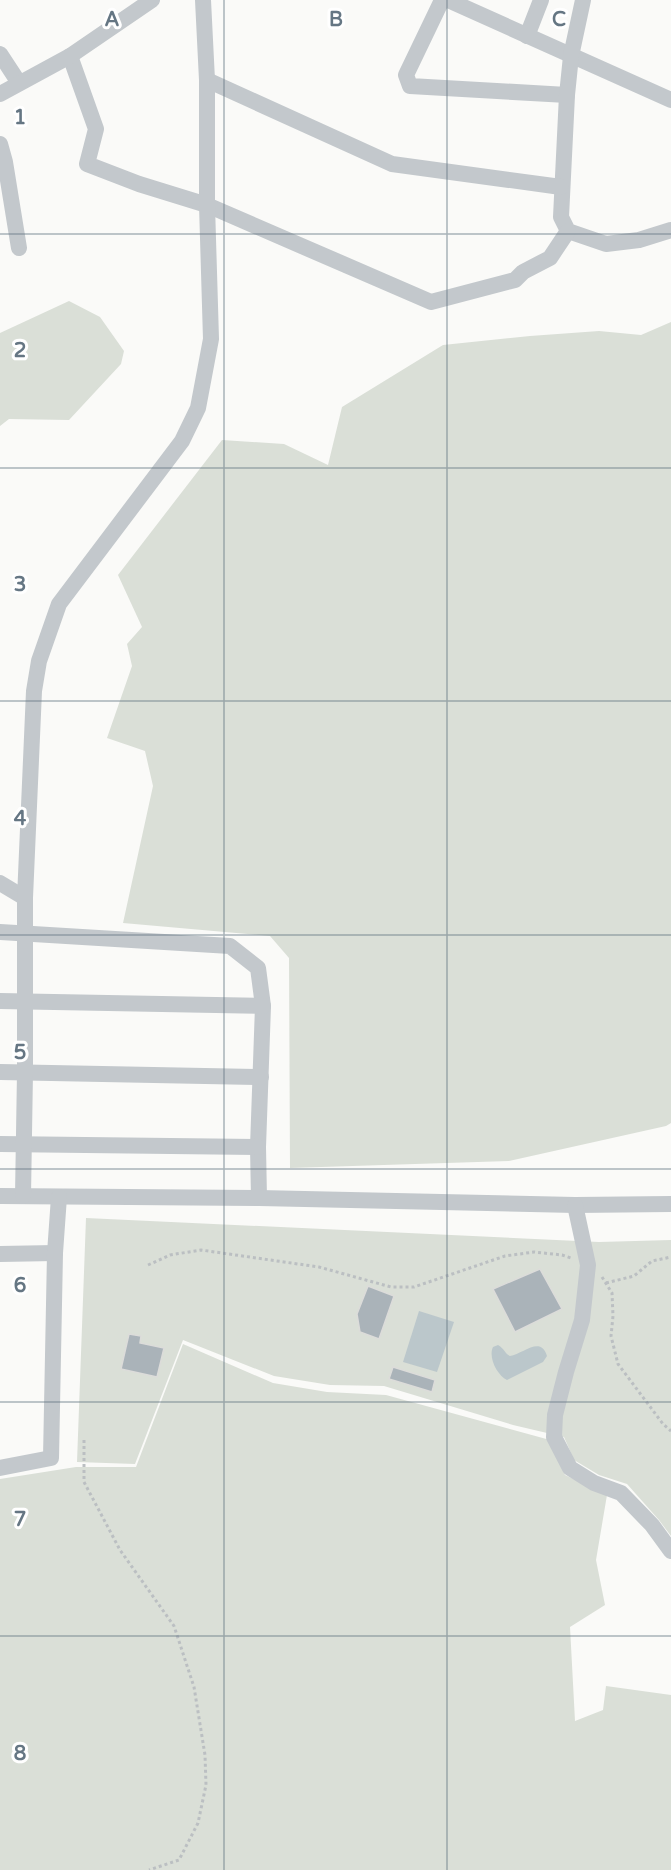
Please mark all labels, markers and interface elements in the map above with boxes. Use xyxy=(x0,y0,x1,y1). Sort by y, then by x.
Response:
text: A xyxy=(105,8,120,32)
text: B xyxy=(329,8,343,32)
text: C xyxy=(552,8,566,32)
text: 1 xyxy=(14,106,26,130)
text: 2 xyxy=(14,339,26,363)
text: 3 xyxy=(14,573,26,597)
text: 4 xyxy=(14,807,27,831)
text: 5 xyxy=(14,1041,26,1065)
text: 6 xyxy=(14,1274,26,1298)
text: 7 xyxy=(14,1508,26,1532)
text: 8 xyxy=(14,1742,26,1766)

